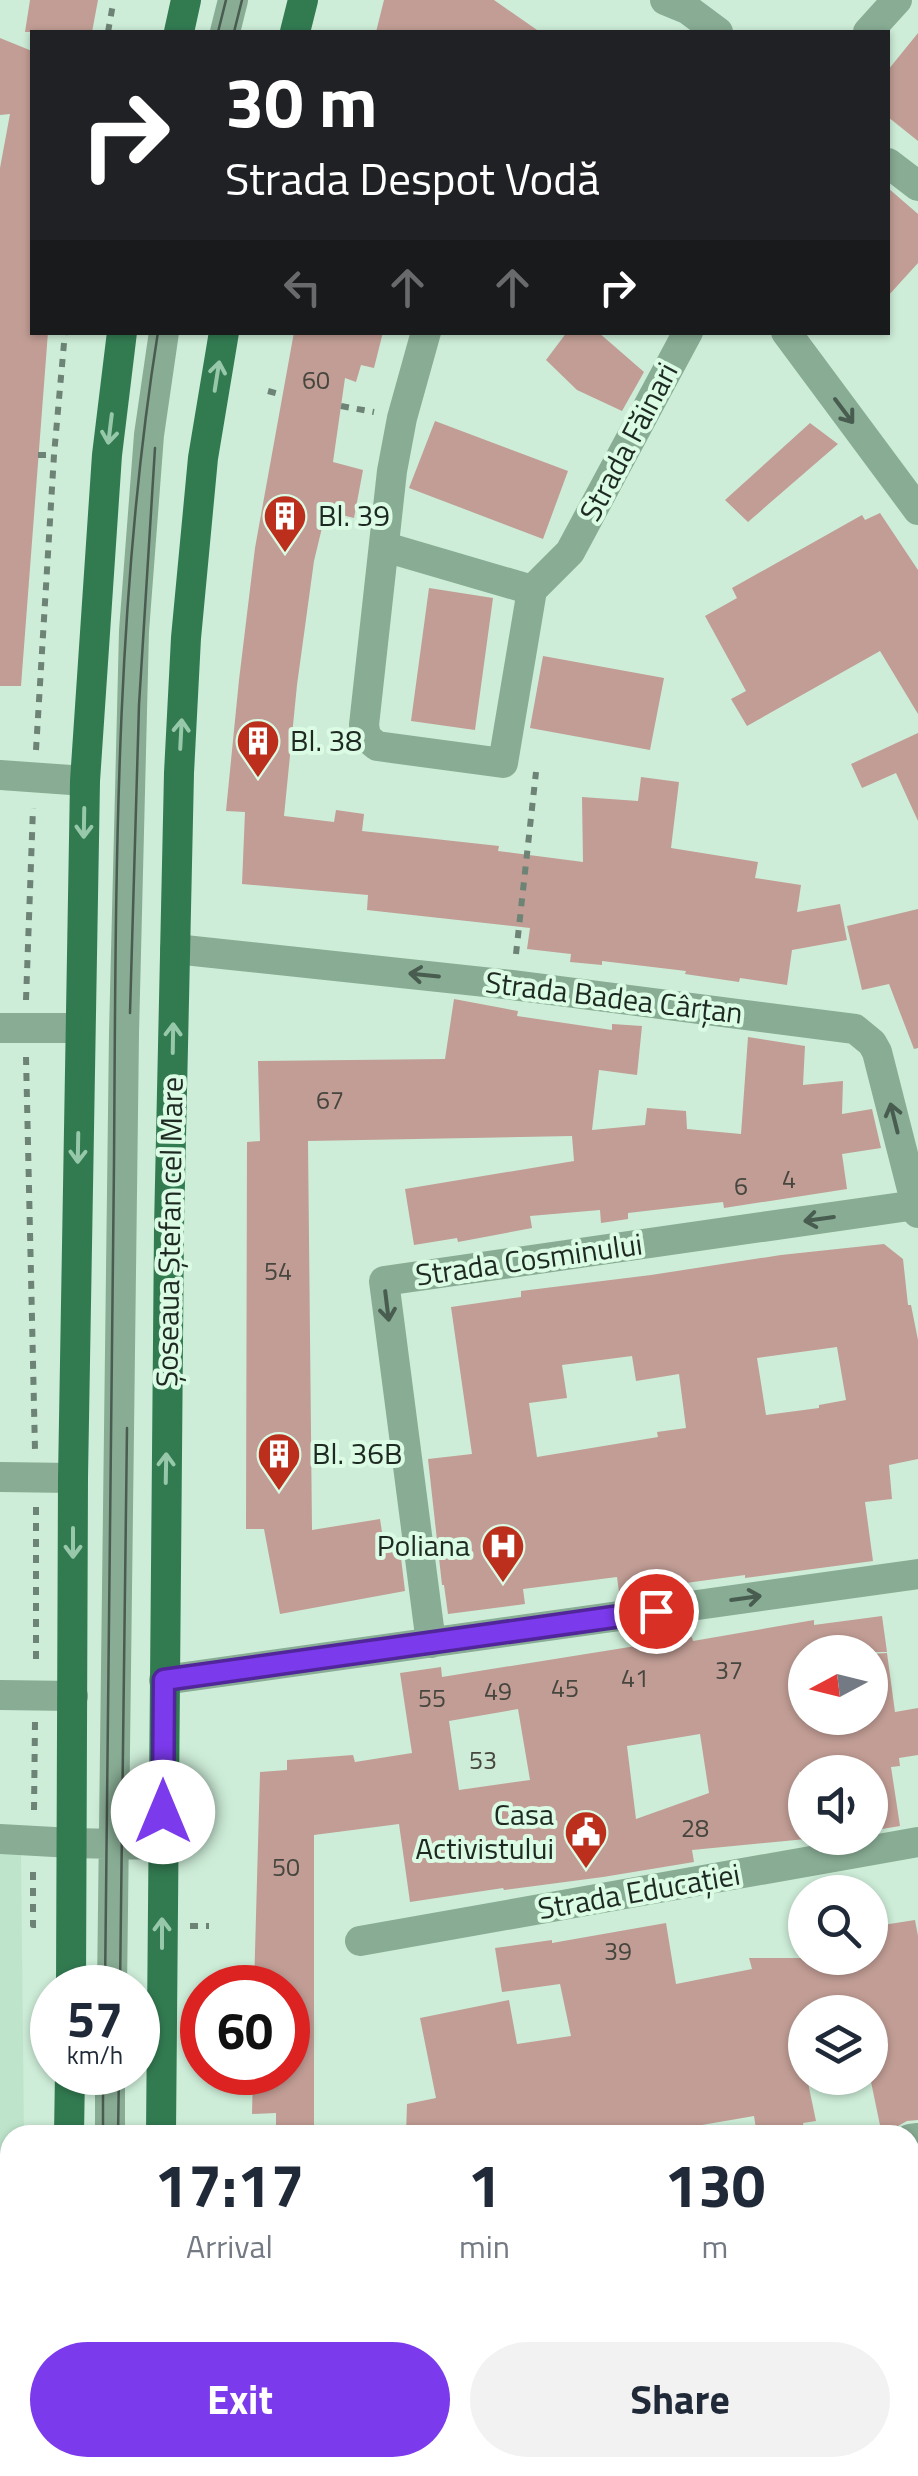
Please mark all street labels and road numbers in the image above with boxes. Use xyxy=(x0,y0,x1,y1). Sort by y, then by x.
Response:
street label: Strada Făinari xyxy=(567,354,689,529)
street label: Strada Badea Cârțan xyxy=(483,958,745,1036)
street label: Șoseaua Ștefan cel Mare xyxy=(143,1077,195,1387)
street label: Strada Cosminului xyxy=(413,1220,645,1298)
street label: Strada Educației xyxy=(534,1851,744,1931)

